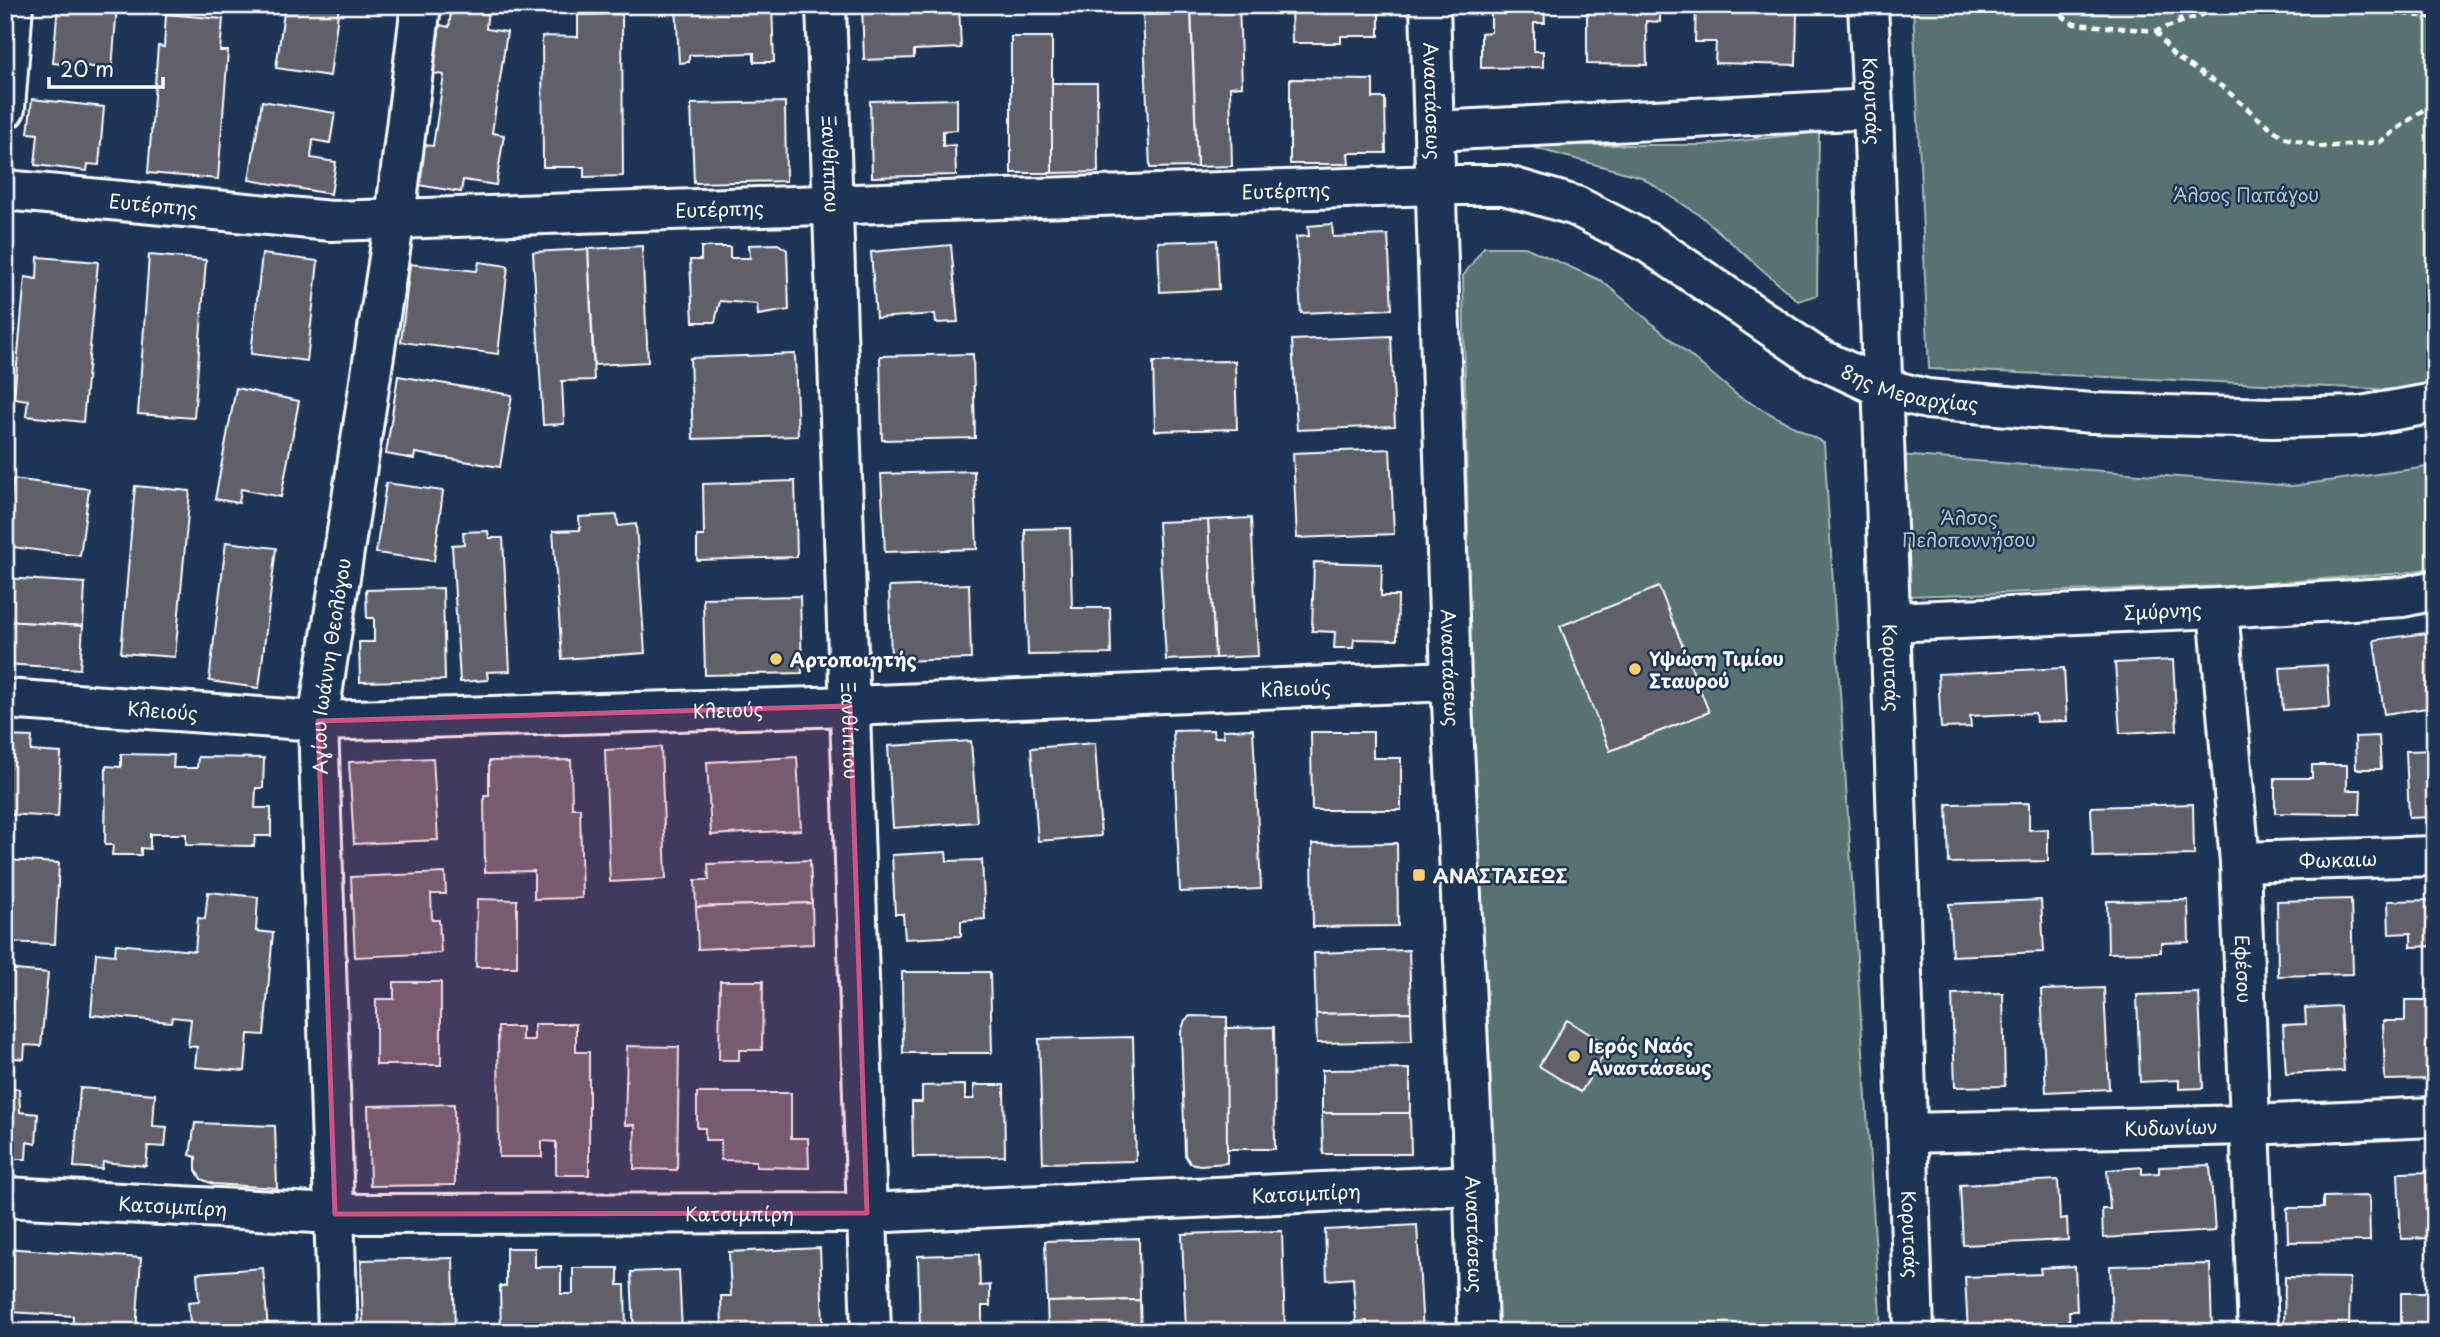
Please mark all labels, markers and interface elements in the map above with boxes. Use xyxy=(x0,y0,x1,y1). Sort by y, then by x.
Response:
street label: Αναστάσεως xyxy=(1417,42,1449,160)
scale bar xyxy=(49,46,163,90)
text: 20 m xyxy=(60,52,114,84)
street label: Κορυτσάς xyxy=(1857,56,1888,145)
street label: Ξανθίππου xyxy=(816,115,847,213)
street label: Ευτέρπης xyxy=(1241,174,1331,205)
park label: Άλσος Παπάγου xyxy=(2173,180,2319,208)
street label: Ευτέρπης xyxy=(108,186,199,222)
street label: Ευτέρπης xyxy=(674,193,764,224)
street label: 8ης Μεραρχίας xyxy=(1837,357,1980,417)
park label: Άλσος Πελοποννήσου xyxy=(1902,503,2036,553)
street label: Αγίου Ιωάννη Θεολόγου xyxy=(304,556,357,775)
street label: Σμύρνης xyxy=(2123,595,2203,626)
street label: Αναστάσεως xyxy=(1435,609,1467,727)
street label: Κορυτσάς xyxy=(1876,623,1907,712)
place label: Υψώση Τιμίου Σταυρού xyxy=(1649,644,1784,694)
place label: Αρτοποιητής xyxy=(790,645,917,673)
marker: Αρτοποιητής xyxy=(768,651,784,667)
marker: Υψώση Τιμίου Σταυρού xyxy=(1627,661,1643,677)
street label: Κλειούς xyxy=(1260,672,1331,703)
street label: Ξανθίππου xyxy=(835,681,866,780)
street label: Κλειούς xyxy=(127,694,199,727)
street label: Κλειούς xyxy=(692,694,764,724)
street label: Φωκαιω xyxy=(2298,844,2378,874)
place label: ΑΝΑΣΤΑΣΕΩΣ xyxy=(1433,861,1568,889)
marker: ΑΝΑΣΤΑΣΕΩΣ xyxy=(1411,867,1427,883)
street label: Εφέσου xyxy=(2229,934,2259,1004)
place label: Ιερός Ναός Αναστάσεως xyxy=(1588,1031,1711,1081)
marker: Ιερός Ναός Αναστάσεως xyxy=(1566,1048,1582,1064)
street label: Κυδωνίων xyxy=(2124,1112,2218,1142)
street label: Αναστάσεως xyxy=(1459,1175,1491,1293)
street label: Κατσιμπίρη xyxy=(1251,1176,1361,1209)
street label: Κατσιμπίρη xyxy=(118,1189,228,1222)
street label: Κορυτσάς xyxy=(1895,1190,1926,1279)
street label: Κατσιμπίρη xyxy=(685,1199,794,1227)

